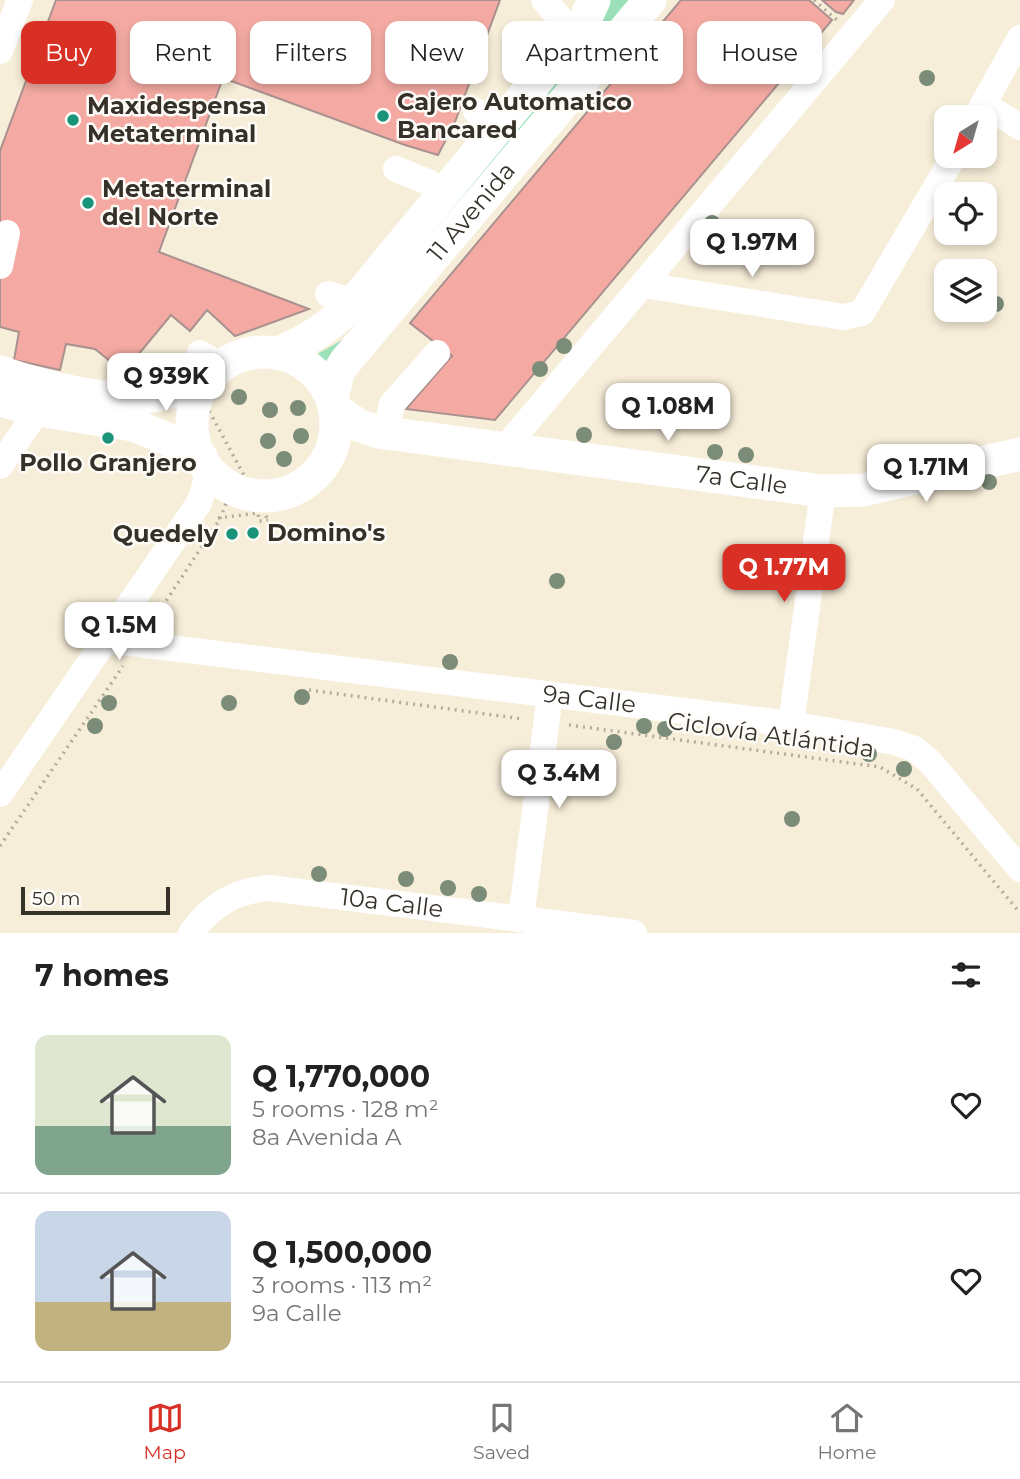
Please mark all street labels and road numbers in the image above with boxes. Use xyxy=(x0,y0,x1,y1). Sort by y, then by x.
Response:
street label: 11 Avenida xyxy=(421,156,521,267)
street label: 7a Calle xyxy=(694,459,789,500)
street label: 9a Calle xyxy=(541,679,638,719)
street label: Ciclovía Atlántida xyxy=(666,706,876,763)
street label: 10a Calle xyxy=(339,882,445,923)

